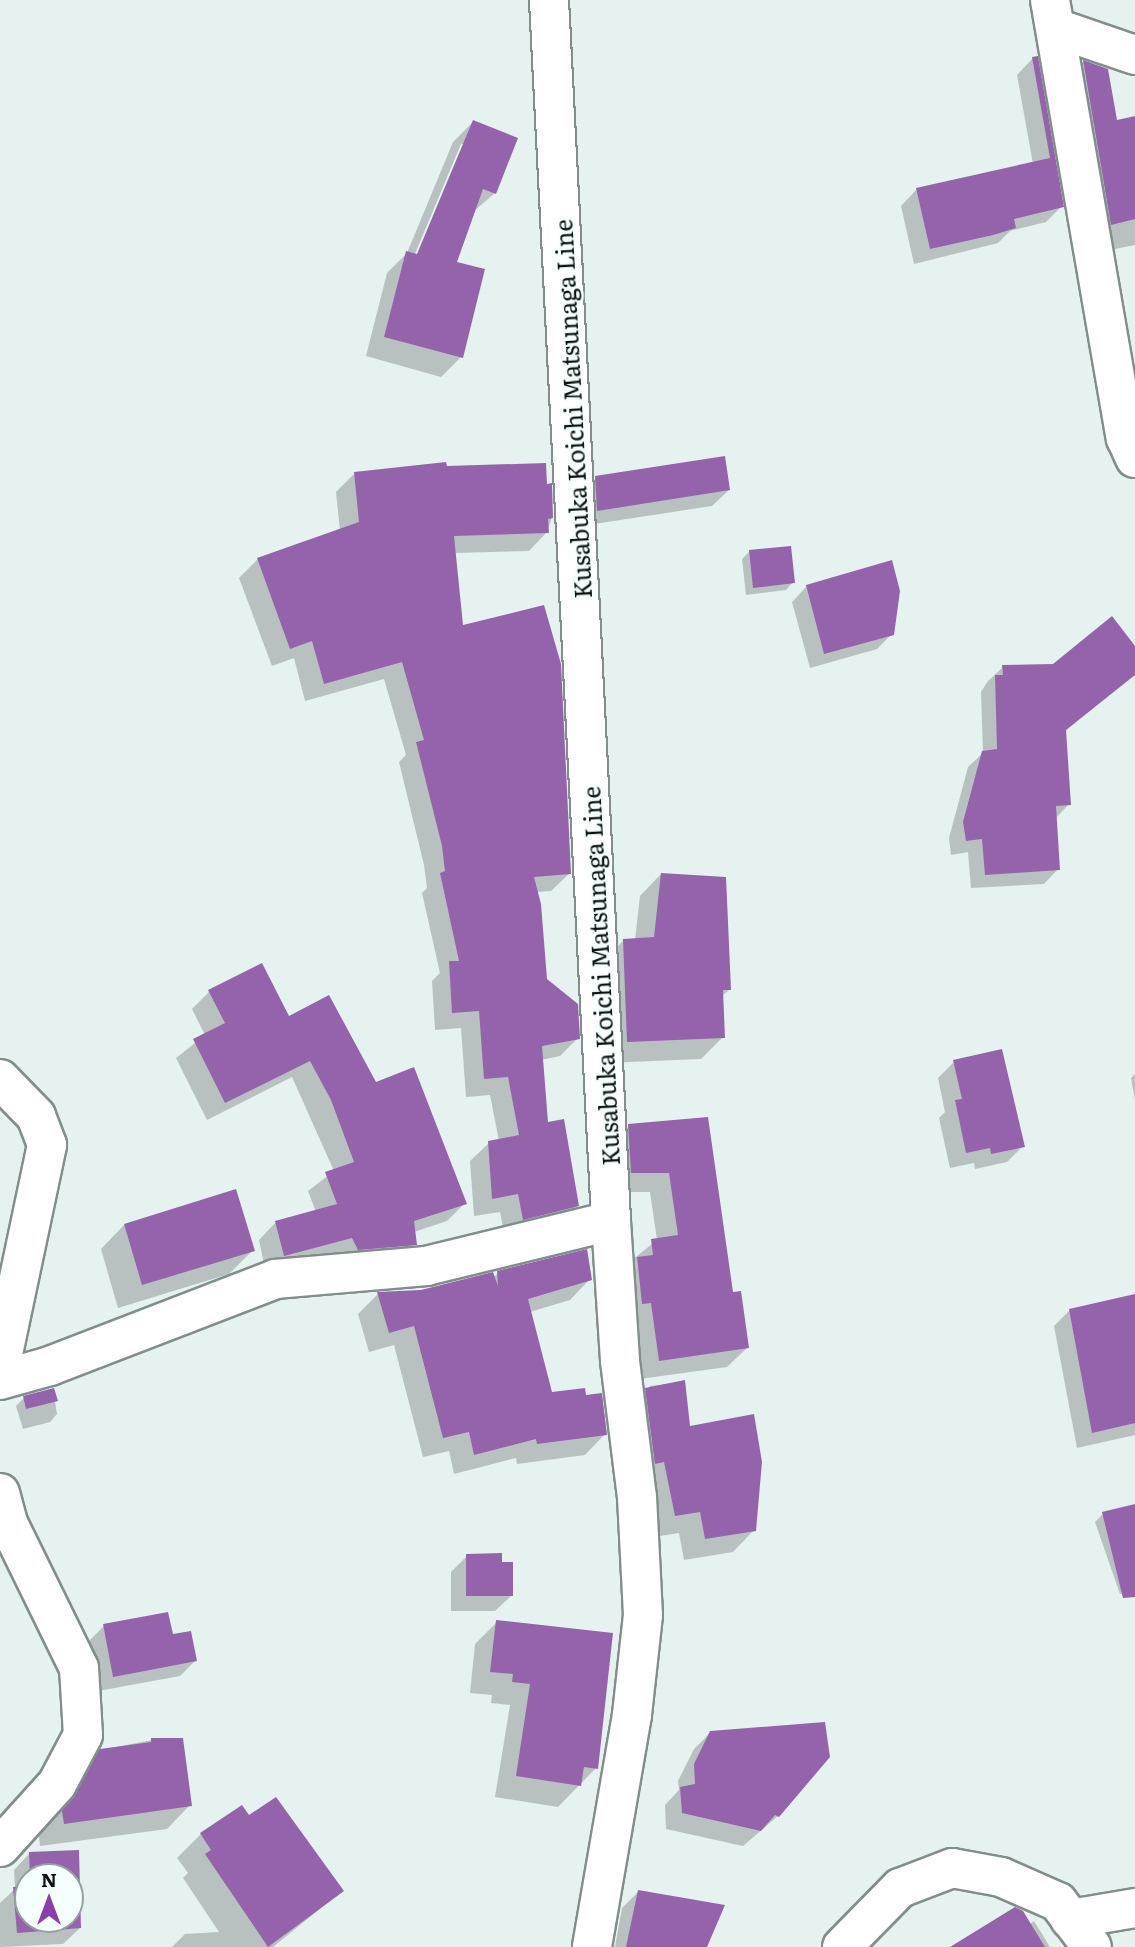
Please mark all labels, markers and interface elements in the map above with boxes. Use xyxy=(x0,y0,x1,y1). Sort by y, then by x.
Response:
street label: Kusabuka Koichi Matsunaga Line xyxy=(548,219,596,599)
street label: Kusabuka Koichi Matsunaga Line xyxy=(576,786,624,1166)
north arrow xyxy=(14,1863,84,1933)
text: N xyxy=(41,1865,57,1893)

